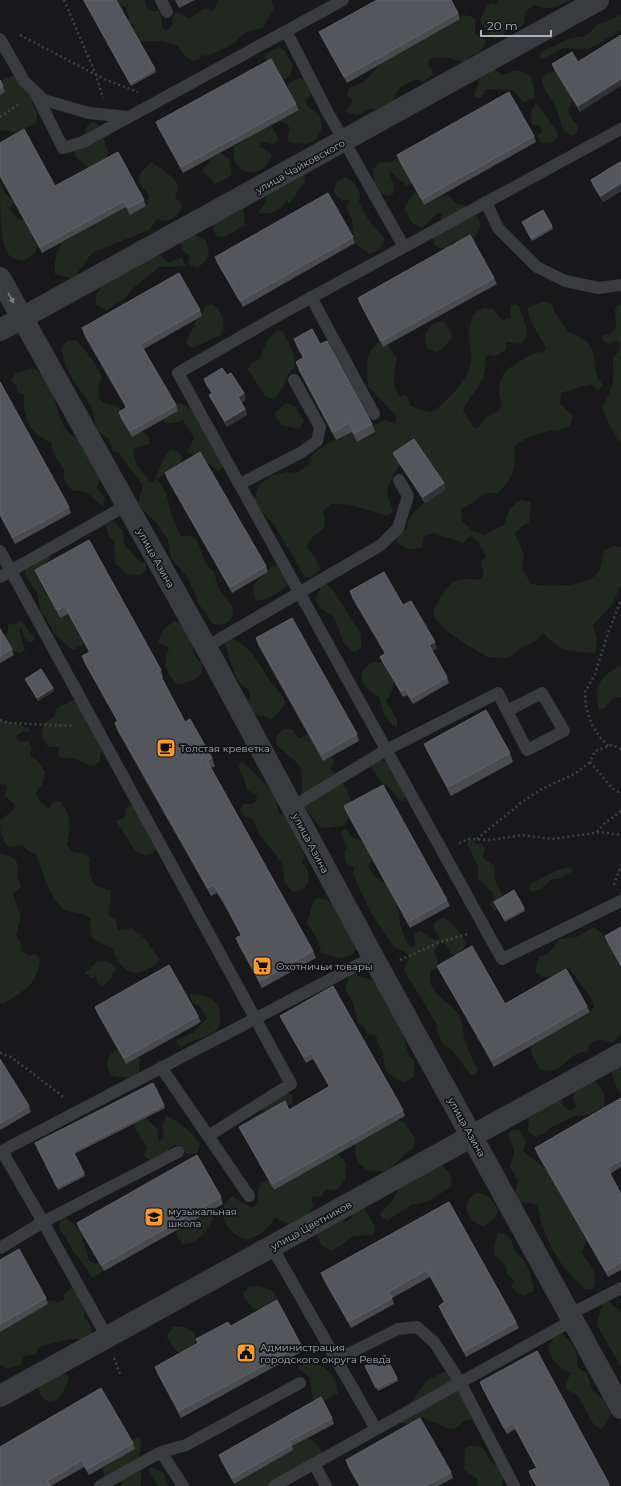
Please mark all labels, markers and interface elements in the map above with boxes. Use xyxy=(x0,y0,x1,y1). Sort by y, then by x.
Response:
scale bar xyxy=(481,12,551,38)
text: 20 m xyxy=(487,18,518,33)
street label: улица Чайковского xyxy=(252,136,347,197)
one-way arrow xyxy=(8,292,15,304)
street label: улица Азина xyxy=(133,525,177,590)
cafe icon: Толстая креветка xyxy=(155,737,177,759)
place label: Толстая креветка xyxy=(180,742,270,755)
street label: улица Азина xyxy=(289,810,332,875)
supermarket icon: Охотничьи товары xyxy=(251,955,273,977)
place label: Охотничьи товары xyxy=(276,960,373,973)
street label: улица Азина xyxy=(444,1094,488,1159)
street label: улица Цветников xyxy=(268,1198,354,1254)
place label: музыкальная школа xyxy=(168,1205,237,1230)
school or university icon: музыкальная школа xyxy=(143,1206,165,1228)
place label: Администрация городского округа Ревда xyxy=(260,1341,391,1366)
public building icon: Администрация городского округа Ревда xyxy=(235,1342,257,1364)

